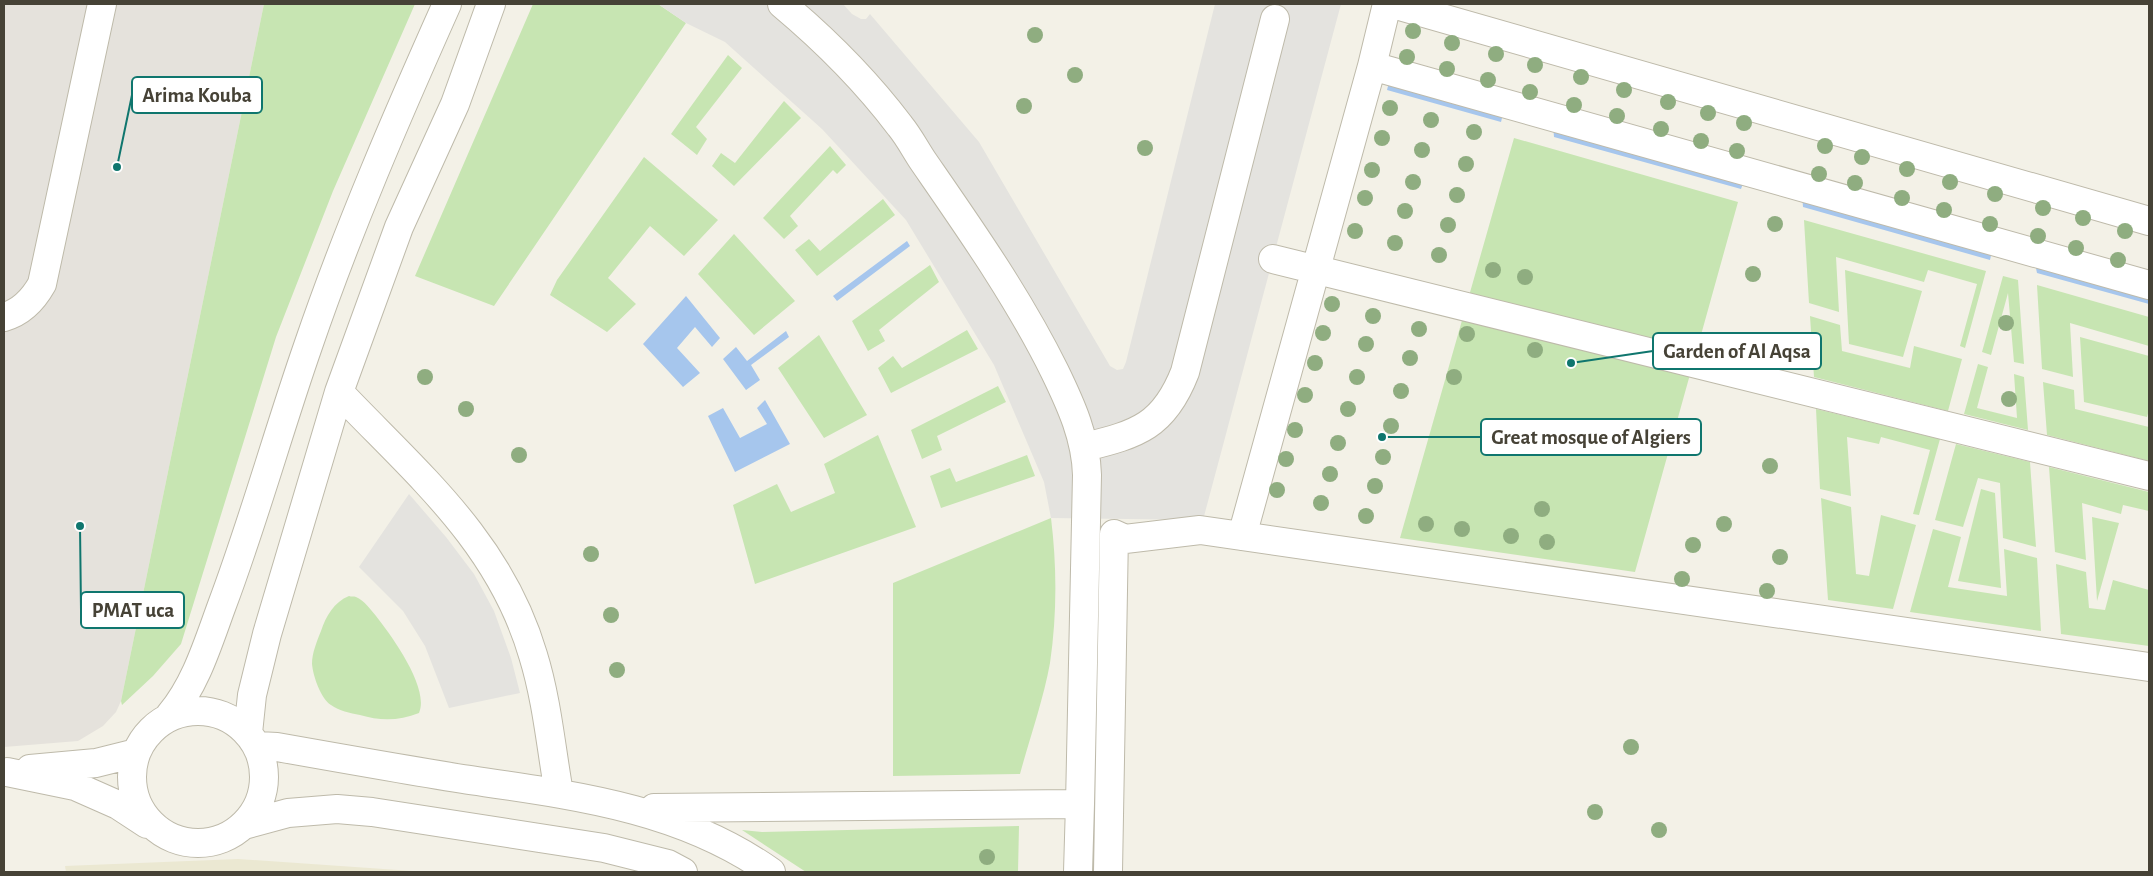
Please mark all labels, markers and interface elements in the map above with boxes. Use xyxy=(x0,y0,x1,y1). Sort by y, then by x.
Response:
callout: Arima Kouba xyxy=(132,77,262,113)
text: Arima Kouba xyxy=(142,85,252,106)
callout: Garden of Al Aqsa xyxy=(1653,333,1821,369)
text: Garden of Al Aqsa xyxy=(1663,341,1811,362)
callout: Great mosque of Algiers xyxy=(1481,419,1701,455)
text: Great mosque of Algiers xyxy=(1491,427,1691,448)
callout: PMAT uca xyxy=(81,592,184,628)
text: PMAT uca xyxy=(92,600,174,621)

